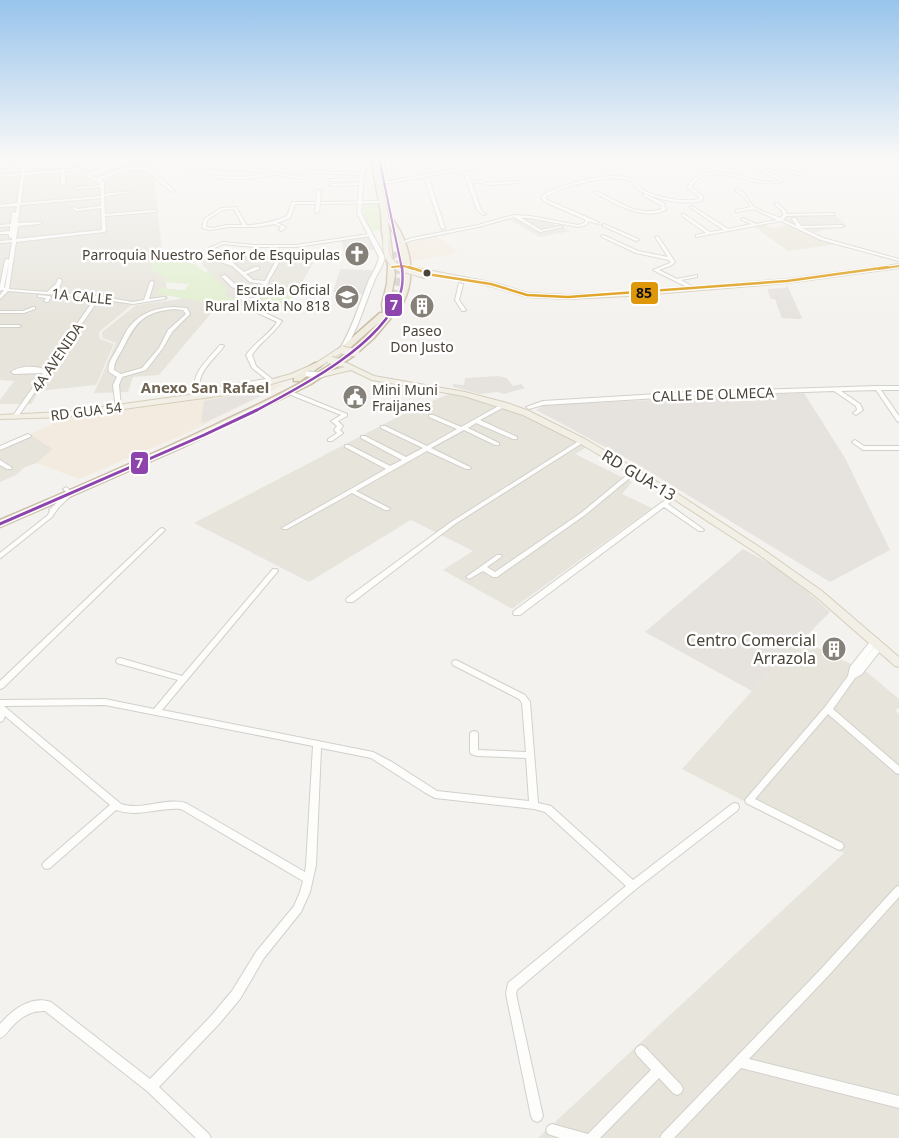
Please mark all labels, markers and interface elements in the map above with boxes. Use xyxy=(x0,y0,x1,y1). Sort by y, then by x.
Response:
church icon: Parroquia Nuestro Señor de Esquipulas xyxy=(344,241,370,267)
place label: Parroquia Nuestro Señor de Esquipulas xyxy=(82,245,340,264)
unlabelled marker xyxy=(422,268,432,278)
place label: Escuela Oficial Rural Mixta No 818 xyxy=(205,280,330,315)
line badge: 85 xyxy=(630,281,659,305)
street label: 1A CALLE xyxy=(51,283,113,309)
text: 85 xyxy=(636,283,652,302)
school or university icon: Escuela Oficial Rural Mixta No 818 xyxy=(334,284,360,310)
line badge: 7 xyxy=(384,293,403,317)
building icon: Paseo Don Justo xyxy=(409,293,435,319)
text: 7 xyxy=(390,295,398,314)
street label: 4A AVENIDA xyxy=(27,319,87,395)
place label: Paseo Don Justo xyxy=(390,321,454,356)
district label: Anexo San Rafael xyxy=(141,377,269,397)
place label: Mini Muni Fraijanes xyxy=(372,380,438,415)
street label: CALLE DE OLMECA xyxy=(652,382,774,406)
public building icon: Mini Muni Fraijanes xyxy=(342,384,368,410)
street label: RD GUA 54 xyxy=(49,397,123,425)
street label: RD GUA-13 xyxy=(598,444,680,506)
line badge: 7 xyxy=(130,451,149,475)
text: 7 xyxy=(135,453,143,472)
place label: Centro Comercial Arrazola xyxy=(686,629,816,669)
building icon: Centro Comercial Arrazola xyxy=(821,636,847,662)

